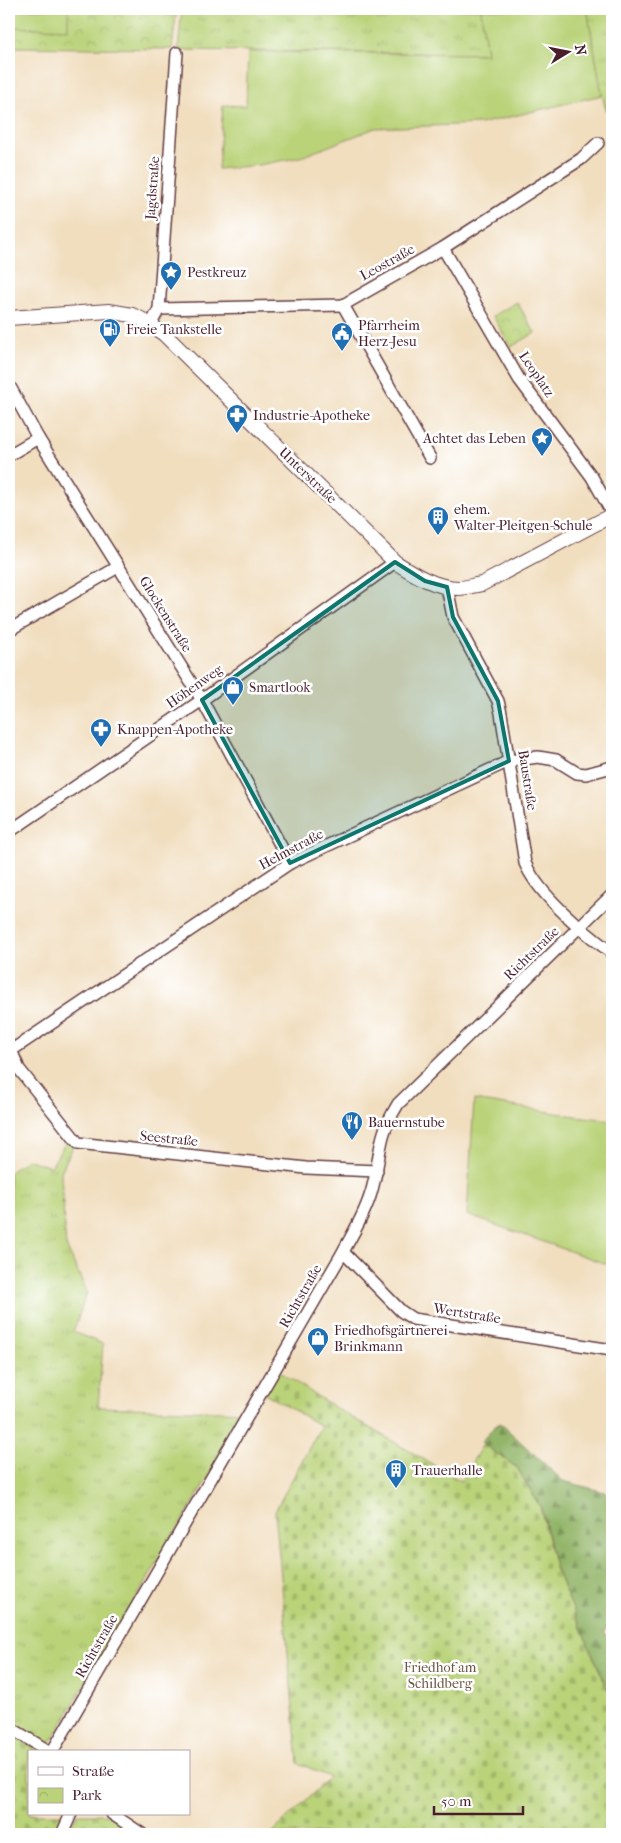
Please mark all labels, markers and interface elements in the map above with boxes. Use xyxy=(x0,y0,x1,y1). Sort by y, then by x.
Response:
north arrow xyxy=(544,28,594,78)
text: N xyxy=(571,43,590,57)
street label: Jagdstraße xyxy=(142,156,163,221)
street label: Leostraße xyxy=(357,240,418,284)
place icon: Pestkreuz xyxy=(159,260,183,291)
place label: Pestkreuz xyxy=(187,264,246,281)
fuel station icon: Freie Tankstelle xyxy=(98,317,122,348)
place label: Pfarrheim Herz-Jesu xyxy=(358,317,420,350)
place label: Freie Tankstelle xyxy=(126,321,222,338)
public building icon: Pfarrheim Herz-Jesu xyxy=(330,321,354,352)
street label: Leoplatz xyxy=(515,348,558,400)
pharmacy icon: Industrie-Apotheke xyxy=(225,403,249,434)
place label: Industrie-Apotheke xyxy=(253,407,370,424)
place icon: Achtet das Leben xyxy=(530,426,554,457)
place label: Achtet das Leben xyxy=(422,430,526,447)
street label: Unterstraße xyxy=(275,444,340,507)
place label: ehem. Walter-Pleitgen-Schule xyxy=(453,501,593,534)
building icon: ehem. Walter-Pleitgen-Schule xyxy=(426,505,450,536)
street label: Glockenstraße xyxy=(136,573,196,655)
street label: Höhenweg xyxy=(163,661,226,712)
shop icon: Smartlook xyxy=(221,675,245,706)
place label: Smartlook xyxy=(249,679,311,696)
pharmacy icon: Knappen-Apotheke xyxy=(89,717,113,748)
place label: Knappen-Apotheke xyxy=(117,721,233,738)
street label: Baustraße xyxy=(514,749,541,811)
street label: Helmstraße xyxy=(256,825,326,873)
street label: Richtstraße xyxy=(500,923,563,984)
restaurant icon: Bauernstube xyxy=(340,1110,364,1141)
place label: Bauernstube xyxy=(368,1114,445,1131)
street label: Seestraße xyxy=(139,1127,199,1150)
street label: Richtstraße xyxy=(276,1262,325,1331)
street label: Wertstraße xyxy=(431,1300,502,1327)
place label: Friedhofsgärtnerei Brinkmann xyxy=(334,1322,448,1355)
shop icon: Friedhofsgärtnerei Brinkmann xyxy=(306,1326,330,1357)
building icon: Trauerhalle xyxy=(384,1458,408,1489)
place label: Trauerhalle xyxy=(412,1462,482,1479)
street label: Richtstraße xyxy=(72,1612,121,1681)
park label: Friedhof am Schildberg xyxy=(404,1659,477,1692)
legend xyxy=(28,1750,190,1816)
text: Straße xyxy=(72,1762,115,1780)
scale bar xyxy=(434,1783,522,1815)
text: Park xyxy=(72,1786,102,1804)
text: 50 m xyxy=(441,1792,472,1810)

